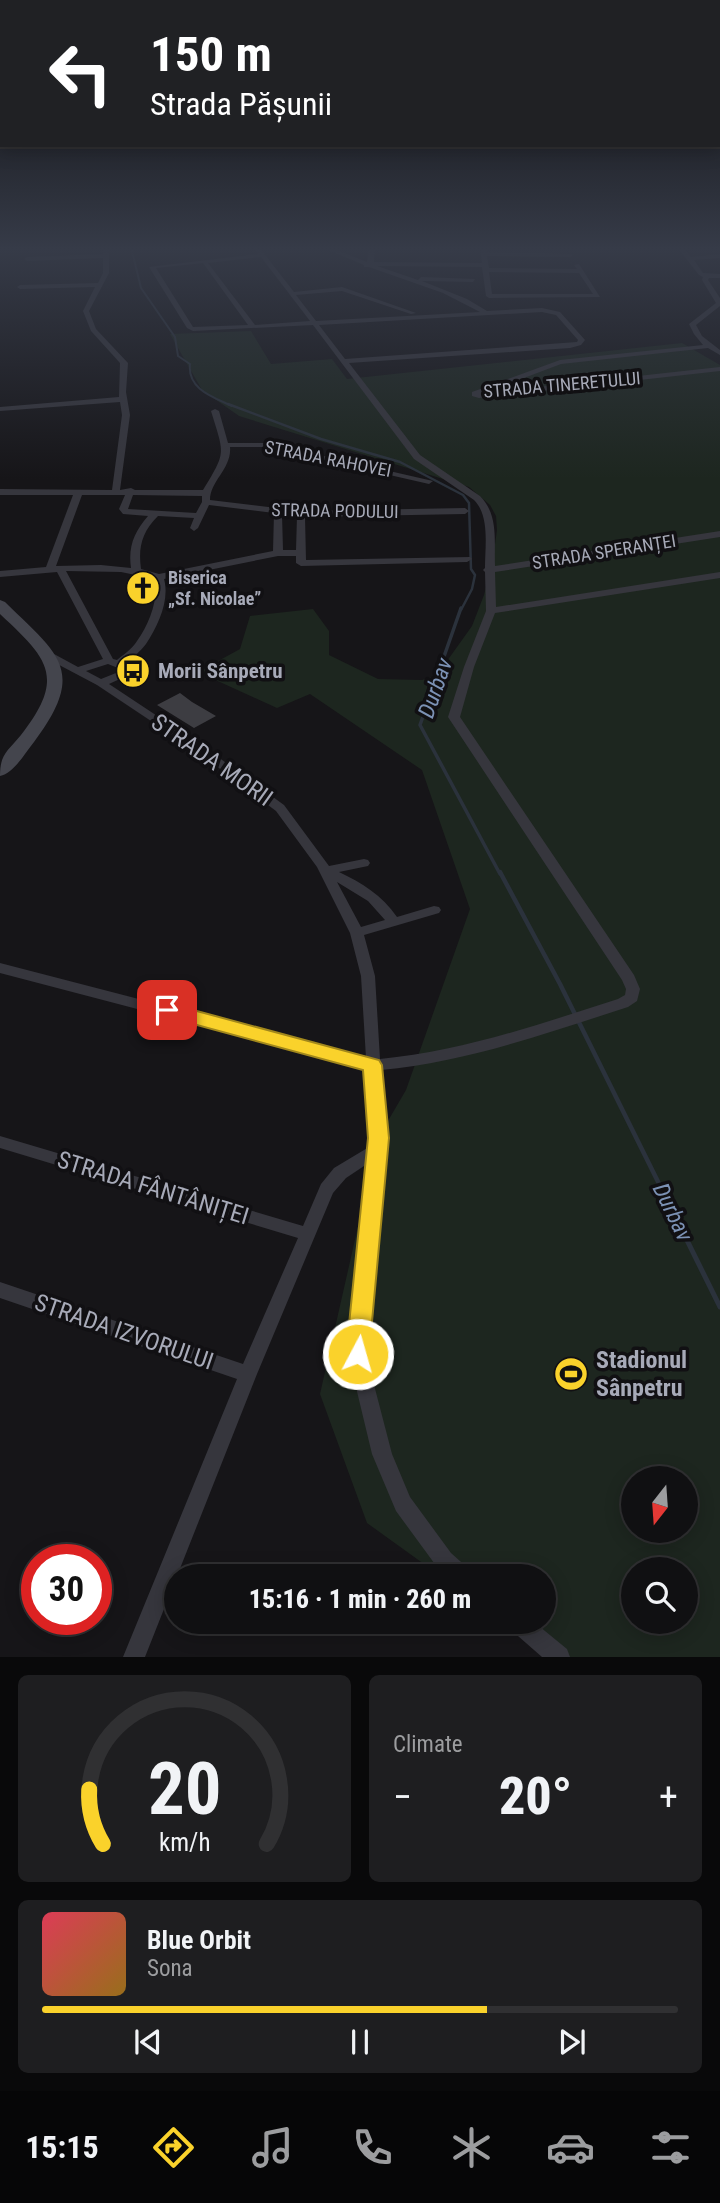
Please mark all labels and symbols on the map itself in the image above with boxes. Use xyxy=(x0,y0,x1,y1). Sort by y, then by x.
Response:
street label: STRADA TINERETULUI xyxy=(482,367,641,402)
street label: STRADA RAHOVEI xyxy=(263,436,393,481)
street label: STRADA PODULUI xyxy=(271,499,399,522)
street label: STRADA SPERANȚEI xyxy=(531,530,677,574)
place label: Biserica „Sf. Nicolae” xyxy=(168,567,261,609)
church icon: Biserica „Sf. Nicolae” xyxy=(124,569,162,607)
bus stop icon: Morii Sânpetru xyxy=(114,652,152,690)
water label: Durbav xyxy=(413,654,458,722)
place label: Morii Sânpetru xyxy=(158,659,282,683)
street label: STRADA MORII xyxy=(146,708,278,812)
pin xyxy=(137,980,197,1040)
street label: STRADA FÂNTÂNIȚEI xyxy=(54,1146,252,1231)
water label: Durbav xyxy=(647,1179,698,1246)
street label: STRADA IZVORULUI xyxy=(31,1288,217,1376)
position arrow xyxy=(321,1317,395,1391)
place label: Stadionul Sânpetru xyxy=(596,1346,687,1402)
sports icon: Stadionul Sânpetru xyxy=(552,1355,590,1393)
north arrow xyxy=(621,1466,698,1544)
speed limit sign: 30 xyxy=(21,1544,112,1635)

